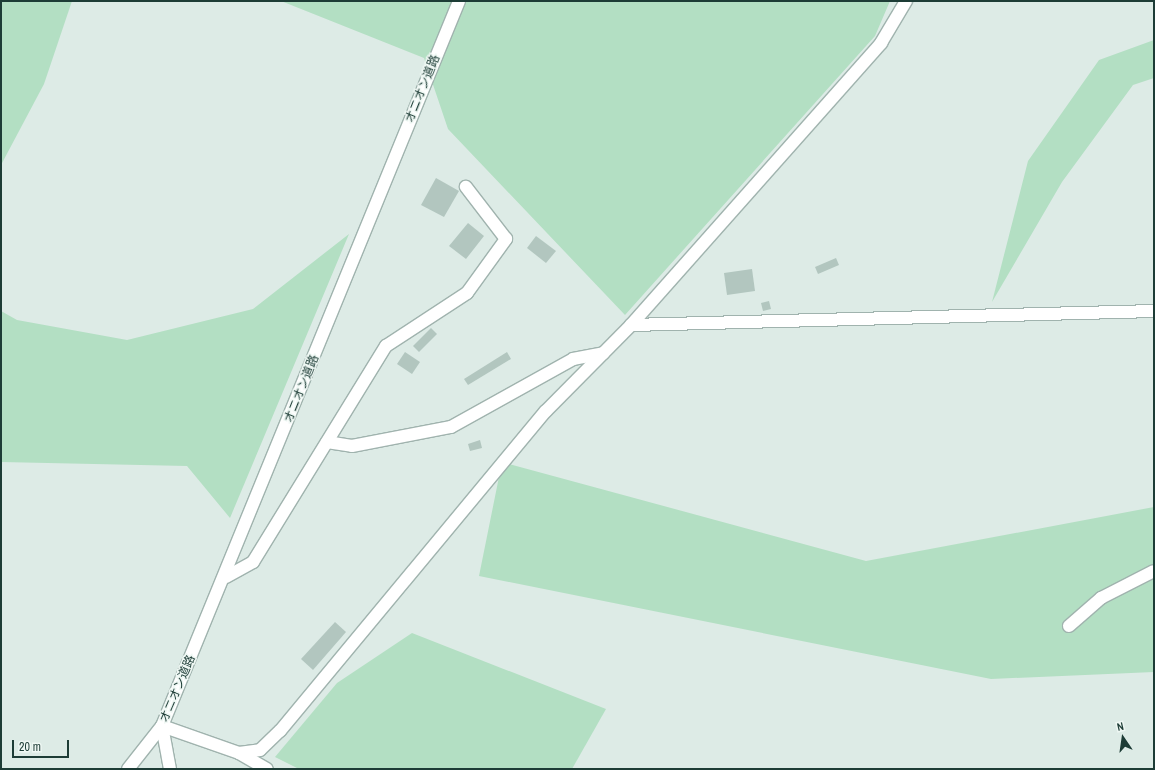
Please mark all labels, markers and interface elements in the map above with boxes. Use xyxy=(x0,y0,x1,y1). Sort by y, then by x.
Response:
street label: オニオン道路 xyxy=(403,53,443,125)
street label: オニオン道路 xyxy=(282,353,322,425)
street label: オニオン道路 xyxy=(157,653,199,725)
north arrow xyxy=(1103,718,1143,758)
text: N xyxy=(1116,719,1125,734)
scale bar xyxy=(14,732,71,758)
text: 20 m xyxy=(19,739,41,755)

